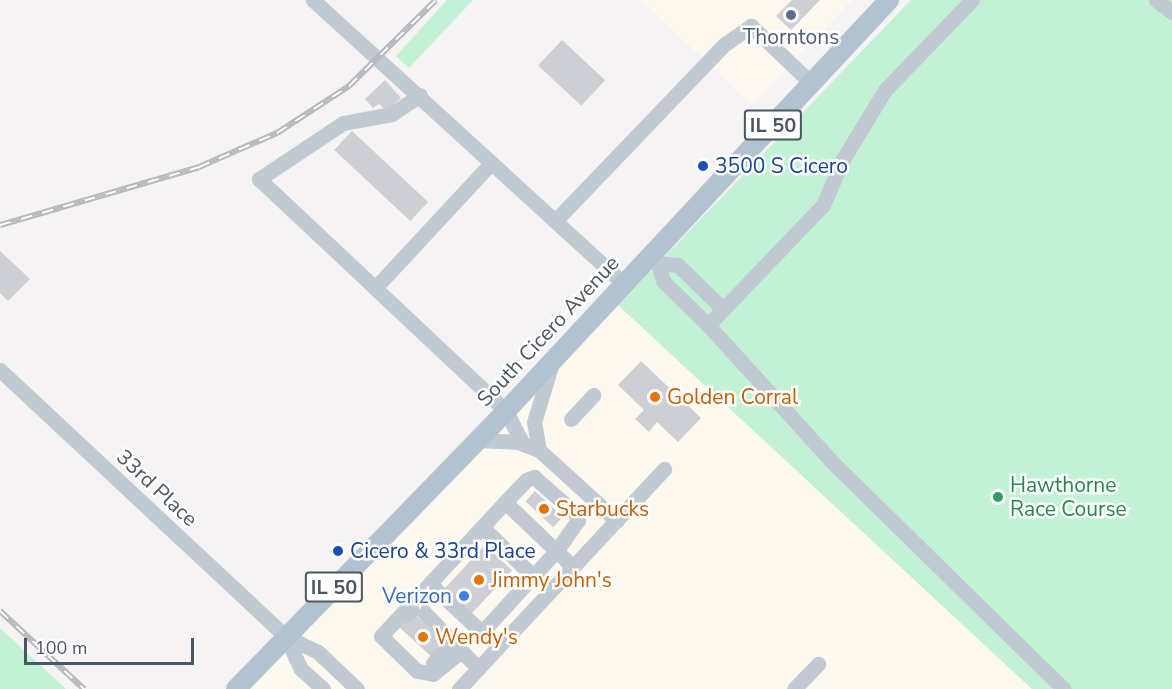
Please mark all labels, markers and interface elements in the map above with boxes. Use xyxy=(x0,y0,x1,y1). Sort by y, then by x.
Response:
marker: Thorntons xyxy=(784,8,798,22)
place label: Thorntons xyxy=(743,24,839,50)
road number: IL 50 xyxy=(743,108,803,142)
place label: 3500 S Cicero xyxy=(715,153,848,179)
marker: 3500 S Cicero xyxy=(696,159,710,173)
street label: South Cicero Avenue xyxy=(472,250,624,412)
place label: Golden Corral xyxy=(667,384,798,410)
marker: Golden Corral xyxy=(648,390,662,404)
street label: 33rd Place xyxy=(111,444,203,532)
place label: Hawthorne Race Course xyxy=(1010,472,1127,522)
marker: Hawthorne Race Course xyxy=(991,490,1005,504)
place label: Starbucks xyxy=(556,496,649,522)
marker: Starbucks xyxy=(537,502,551,516)
place label: Cicero & 33rd Place xyxy=(350,538,536,564)
marker: Cicero & 33rd Place xyxy=(331,544,345,558)
place label: Jimmy John's xyxy=(491,567,612,593)
road number: IL 50 xyxy=(304,570,364,604)
marker: Jimmy John's xyxy=(472,573,486,587)
place label: Verizon xyxy=(382,583,452,609)
marker: Verizon xyxy=(457,589,471,603)
place label: Wendy's xyxy=(435,624,518,650)
scale bar xyxy=(27,626,196,664)
marker: Wendy's xyxy=(416,630,430,644)
text: 100 m xyxy=(35,636,87,660)

